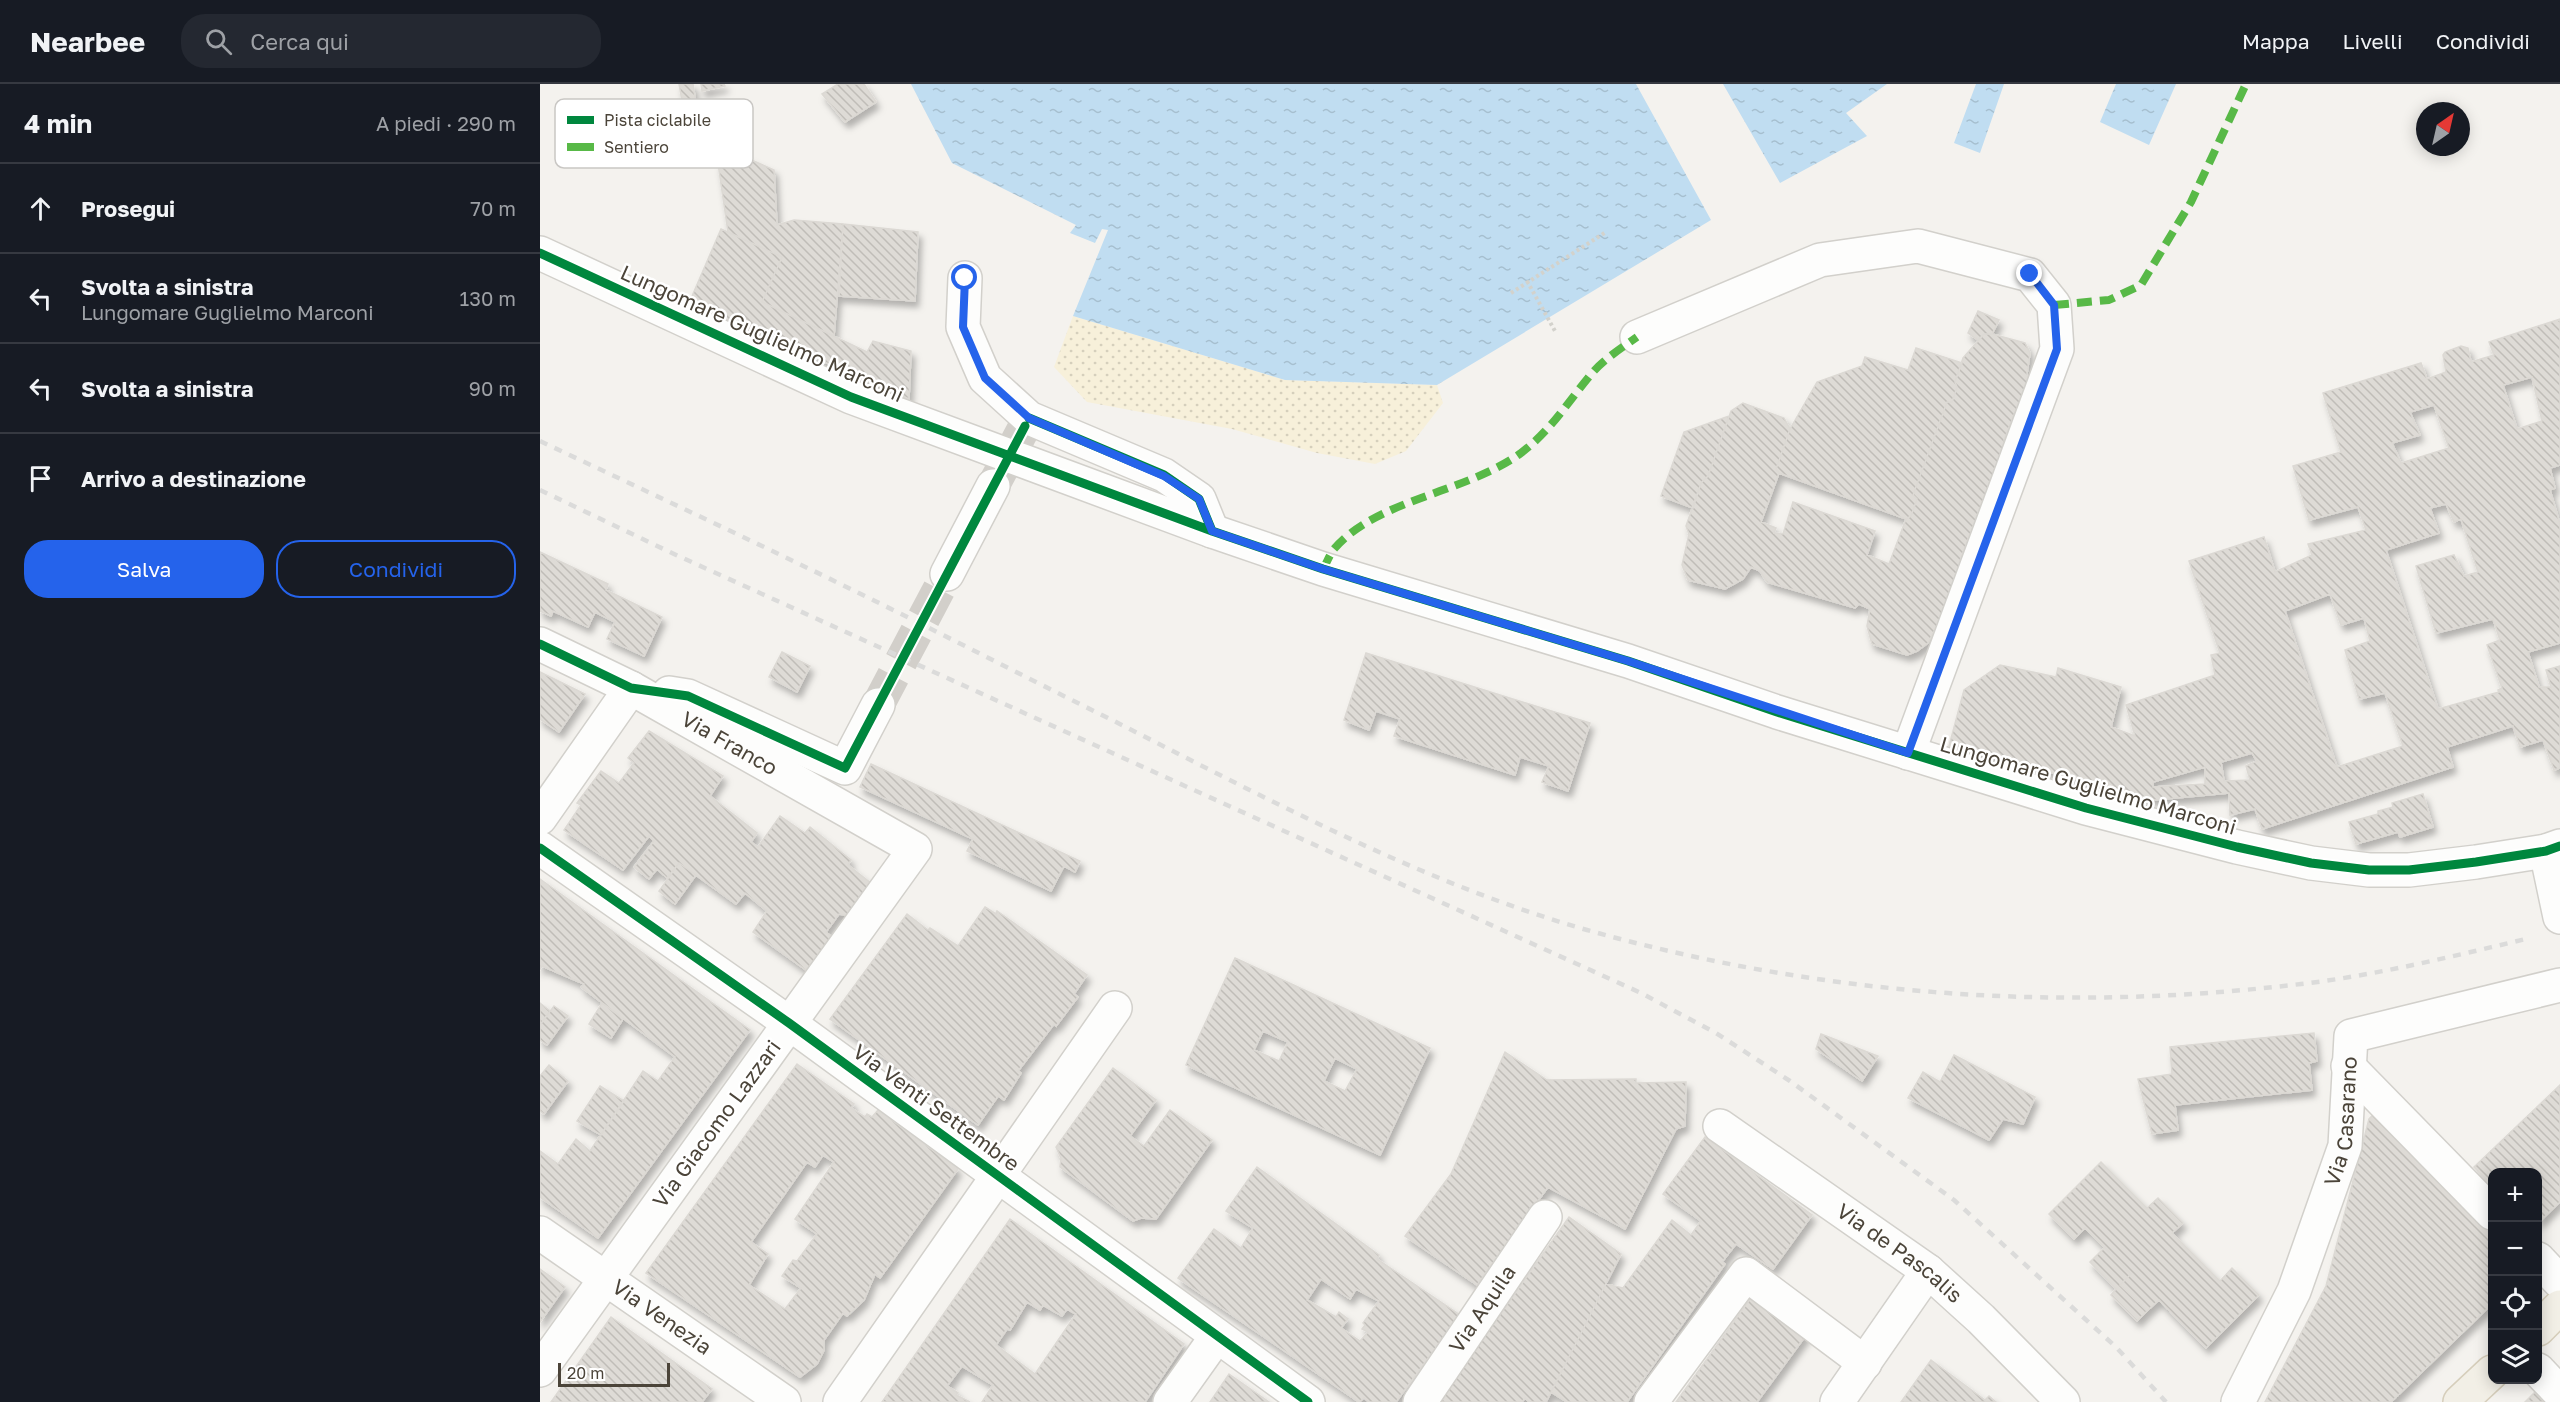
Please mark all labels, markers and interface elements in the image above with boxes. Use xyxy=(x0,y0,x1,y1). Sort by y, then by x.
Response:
search box xyxy=(181,14,601,68)
text: Nearbee xyxy=(30,25,145,58)
icon: search xyxy=(202,25,235,58)
text: Cerca qui xyxy=(250,28,349,55)
text: Mappa xyxy=(2242,28,2310,54)
text: Livelli xyxy=(2343,28,2403,54)
text: Condividi xyxy=(2436,28,2530,54)
legend xyxy=(555,99,753,168)
north arrow xyxy=(2416,102,2470,156)
text: 4 min xyxy=(24,108,92,139)
text: Pista ciclabile xyxy=(604,110,711,130)
text: A piedi · 290 m xyxy=(376,111,516,135)
text: Sentiero xyxy=(604,137,669,157)
icon: ahead xyxy=(24,192,57,225)
text: Prosegui xyxy=(81,195,175,222)
text: 70 m xyxy=(470,196,516,220)
street label: Lungomare Guglielmo Marconi xyxy=(617,259,908,407)
route end xyxy=(2016,260,2042,286)
route start xyxy=(951,264,977,290)
text: Svolta a sinistra xyxy=(81,273,253,300)
icon: left xyxy=(24,282,57,315)
text: 130 m xyxy=(460,286,516,310)
text: Lungomare Guglielmo Marconi xyxy=(81,300,374,324)
icon: left xyxy=(24,372,57,405)
text: Svolta a sinistra xyxy=(81,375,253,402)
text: 90 m xyxy=(469,376,516,400)
icon: arrive xyxy=(24,462,57,495)
text: Arrivo a destinazione xyxy=(81,465,306,492)
button: Salva xyxy=(24,540,264,598)
button: Condividi xyxy=(276,540,516,598)
street label: Via Franco xyxy=(677,705,782,780)
street label: Lungomare Guglielmo Marconi xyxy=(1937,730,2239,840)
street label: Via Giacomo Lazzari xyxy=(647,1034,786,1212)
street label: Via Venti Settembre xyxy=(848,1038,1025,1176)
street label: Via Casarano xyxy=(2318,1056,2362,1189)
map controls xyxy=(2488,1168,2542,1384)
button: + xyxy=(2488,1168,2542,1222)
street label: Via de Pascalis xyxy=(1832,1197,1968,1308)
button: − xyxy=(2488,1222,2542,1276)
street label: Via Aquila xyxy=(1443,1260,1521,1358)
street label: Via Venezia xyxy=(607,1273,717,1360)
button: locate xyxy=(2488,1276,2542,1330)
button: layers xyxy=(2488,1330,2542,1384)
scale bar xyxy=(558,1360,670,1388)
text: 20 m xyxy=(567,1363,604,1383)

